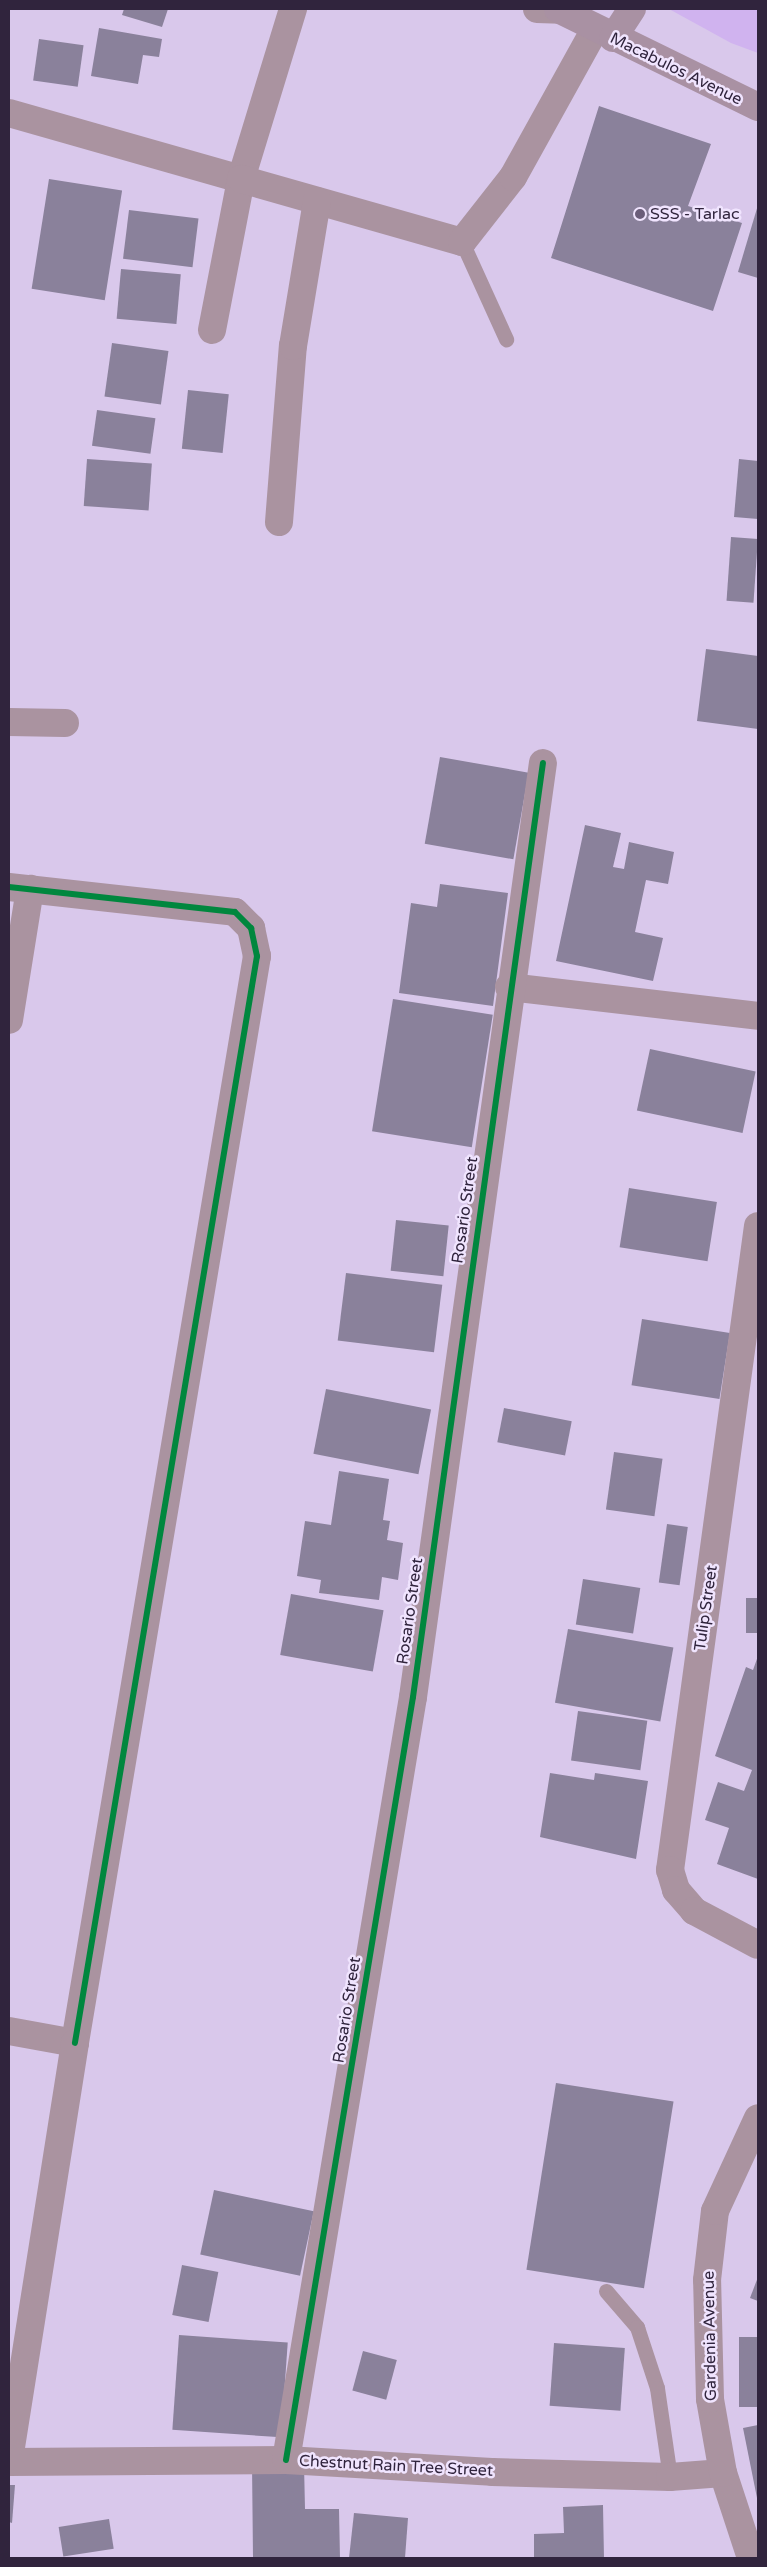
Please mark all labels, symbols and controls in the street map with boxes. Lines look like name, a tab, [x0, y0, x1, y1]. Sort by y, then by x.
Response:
street label: Macabulos Avenue	[607, 29, 745, 109]
place label: SSS - Tarlac	[650, 204, 740, 224]
marker: SSS - Tarlac	[634, 208, 646, 220]
street label: Rosario Street	[448, 1155, 482, 1265]
street label: Rosario Street	[393, 1556, 427, 1666]
street label: Tulip Street	[690, 1564, 722, 1652]
street label: Rosario Street	[329, 1955, 365, 2065]
street label: Gardenia Avenue	[699, 2271, 721, 2401]
street label: Chestnut Rain Tree Street	[298, 2451, 494, 2481]

